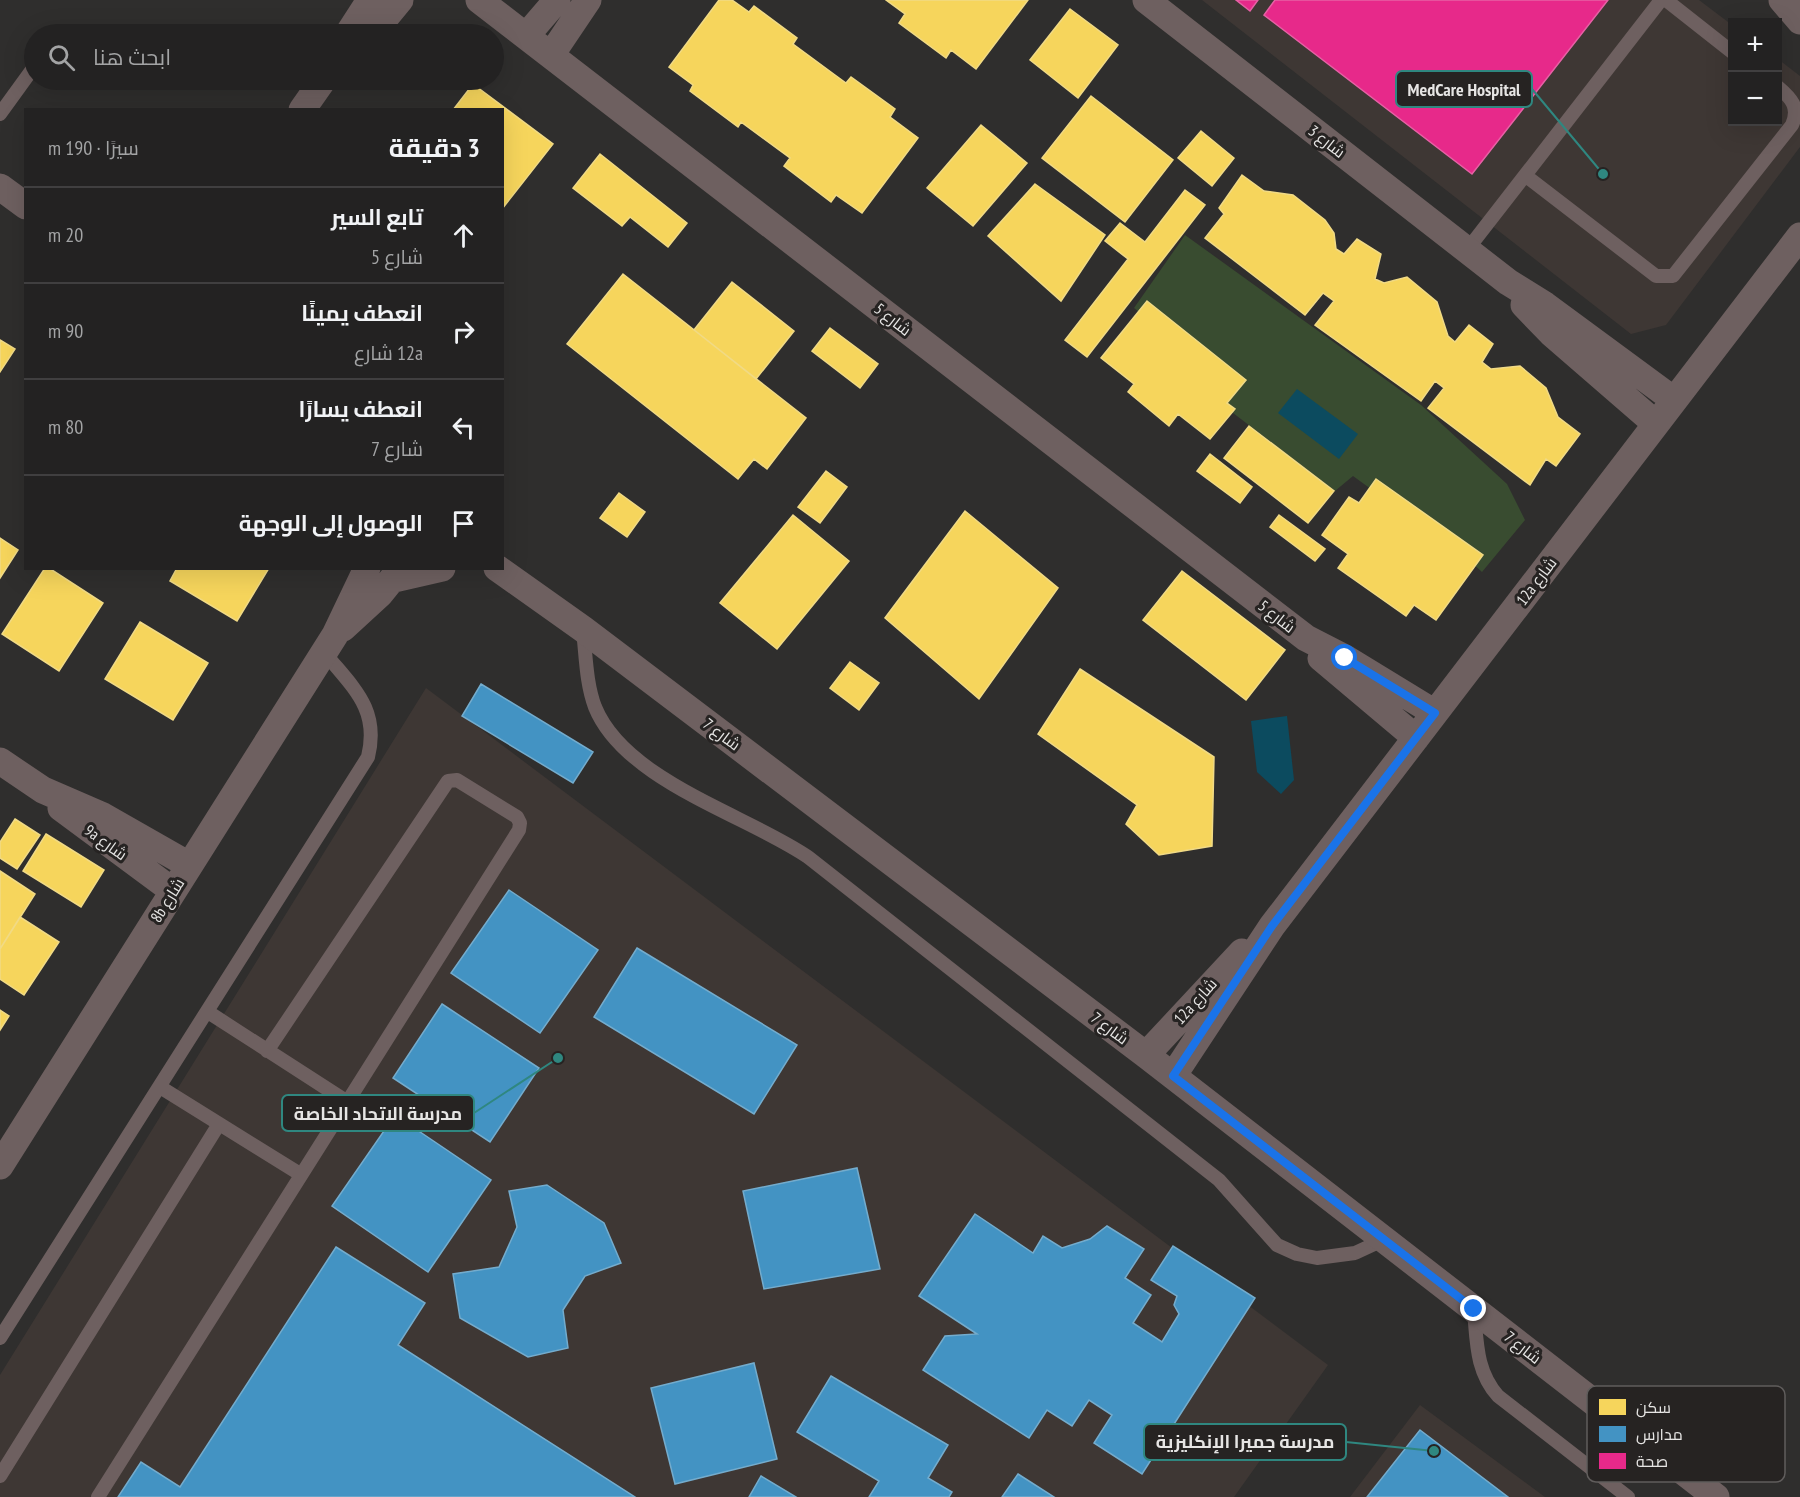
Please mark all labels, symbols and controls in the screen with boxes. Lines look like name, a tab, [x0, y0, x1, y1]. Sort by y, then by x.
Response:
map controls	[1728, 18, 1782, 126]
button: +	[1728, 18, 1782, 72]
search box	[24, 24, 504, 90]
icon: search	[45, 41, 78, 74]
text: ابحث هنا	[93, 43, 171, 71]
callout: MedCare Hospital	[1396, 71, 1532, 107]
button: −	[1728, 72, 1782, 126]
text: MedCare Hospital	[1408, 78, 1521, 101]
street label: شارع 3	[1303, 120, 1350, 163]
text: 3 دقيقة	[389, 131, 480, 164]
text: سيرًا · 190 m	[48, 135, 139, 161]
text: تابع السير	[331, 203, 423, 231]
icon: ahead	[447, 219, 480, 252]
text: 20 m	[48, 222, 83, 248]
text: شارع 5	[371, 244, 423, 270]
street label: شارع 5	[869, 298, 916, 341]
text: انعطف يمينًا	[301, 299, 423, 327]
icon: right	[447, 315, 480, 348]
text: 90 m	[48, 318, 83, 344]
text: 12a شارع	[354, 340, 423, 366]
text: انعطف يسارًا	[299, 395, 423, 423]
icon: left	[447, 411, 480, 444]
text: 80 m	[48, 414, 83, 440]
text: شارع 7	[371, 436, 423, 462]
icon: arrive	[447, 507, 480, 540]
text: الوصول إلى الوجهة	[239, 509, 423, 537]
street label: 12a شارع	[1511, 553, 1562, 610]
street label: شارع 5	[1253, 595, 1300, 638]
route start	[1331, 644, 1357, 670]
street label: شارع 7	[698, 713, 745, 756]
street label: 9a شارع	[80, 820, 131, 866]
street label: 8b شارع	[146, 874, 190, 927]
street label: 12a شارع	[1169, 974, 1222, 1030]
street label: شارع 7	[1086, 1007, 1133, 1050]
callout: مدرسة الاتحاد الخاصة	[282, 1095, 474, 1131]
text: مدرسة الاتحاد الخاصة	[294, 1102, 462, 1125]
route end	[1460, 1295, 1486, 1321]
street label: شارع 7	[1499, 1326, 1546, 1369]
legend	[1587, 1386, 1785, 1482]
text: سكن	[1636, 1397, 1671, 1418]
callout: مدرسة جميرا الإنكليزية	[1144, 1424, 1346, 1460]
text: مدارس	[1636, 1424, 1683, 1445]
text: مدرسة جميرا الإنكليزية	[1156, 1430, 1334, 1454]
text: صحة	[1636, 1451, 1668, 1471]

